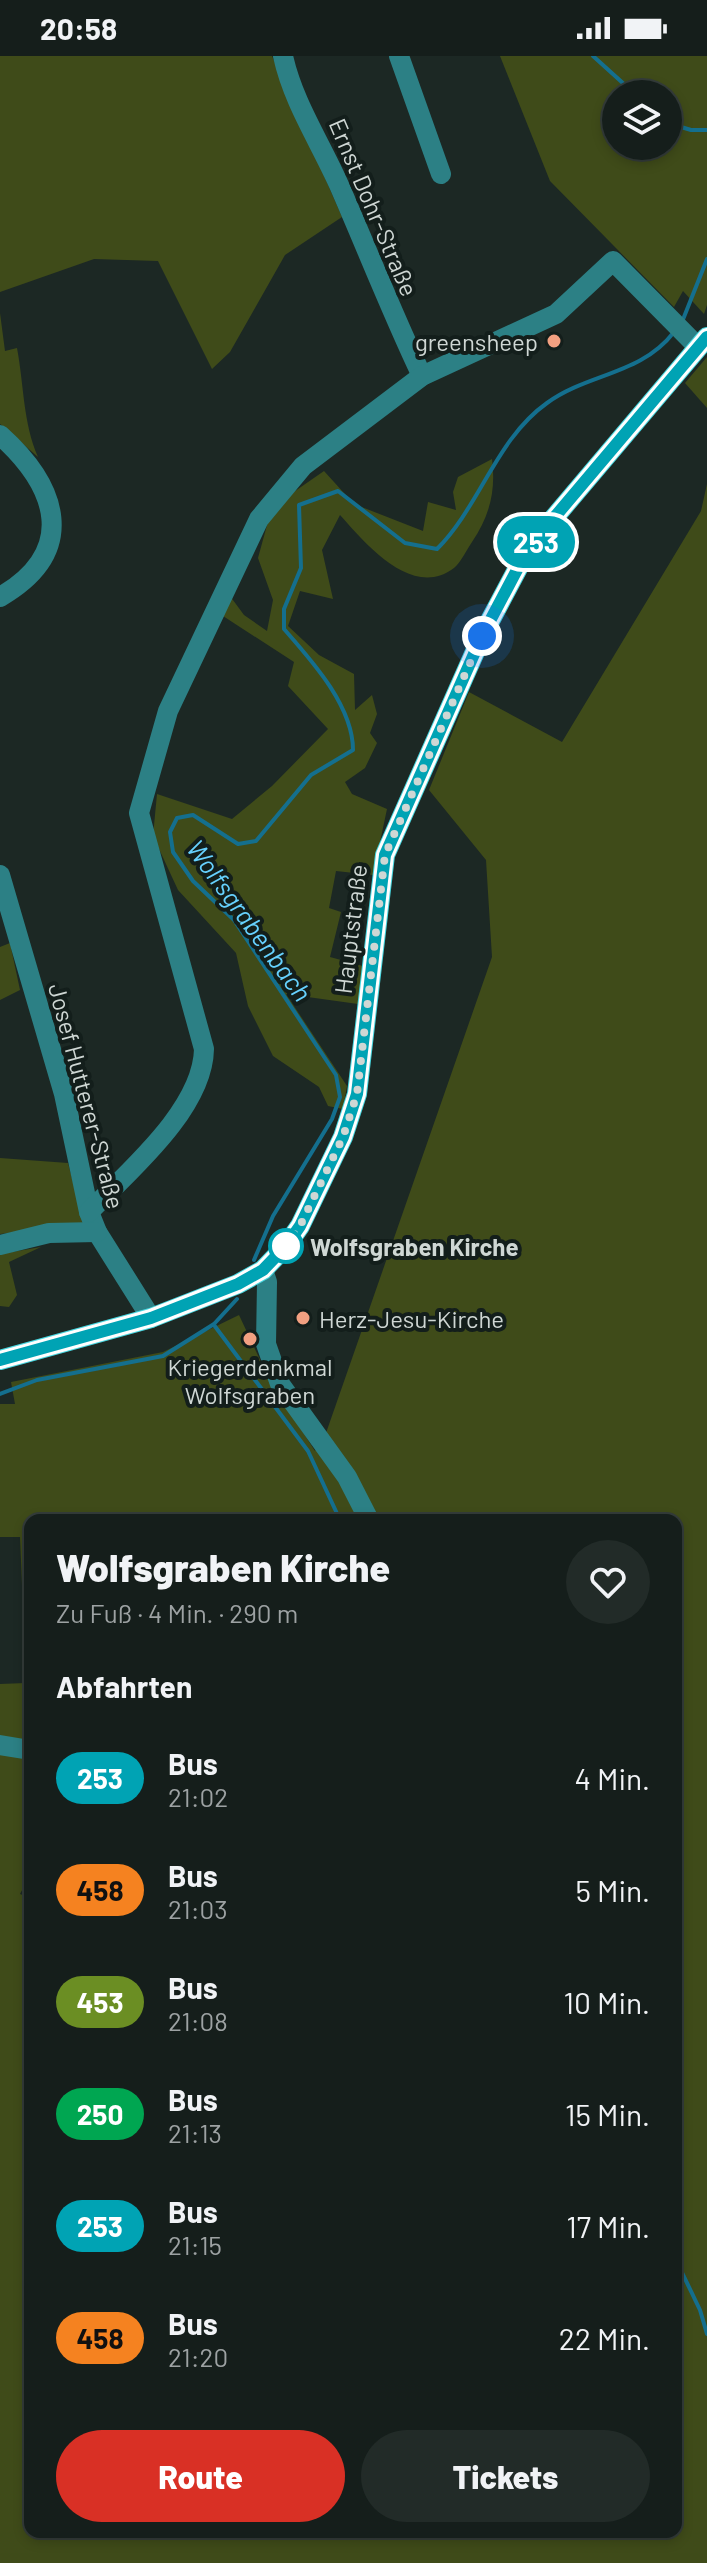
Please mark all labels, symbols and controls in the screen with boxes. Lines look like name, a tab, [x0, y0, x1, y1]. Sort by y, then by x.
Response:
text: 20:58	[40, 10, 117, 46]
map controls	[602, 80, 682, 160]
button: layers	[602, 80, 682, 160]
street label: Ernst Dohr-Straße	[324, 114, 424, 300]
place label: greensheep	[415, 327, 538, 356]
marker: greensheep	[545, 332, 563, 350]
line badge: 253	[490, 516, 582, 568]
text: 253	[513, 525, 559, 559]
your location	[462, 616, 502, 656]
water label: Wolfsgrabenbach	[181, 833, 319, 1007]
street label: Hauptstraße	[328, 863, 372, 995]
street label: Josef Hutterer-Straße	[43, 980, 131, 1212]
marker: Wolfsgraben Kirche	[269, 1229, 303, 1263]
place label: Wolfsgraben Kirche	[310, 1232, 519, 1261]
place label: Herz-Jesu-Kirche	[319, 1304, 504, 1333]
marker: Herz-Jesu-Kirche	[294, 1309, 312, 1327]
marker: Kriegerdenkmal Wolfsgraben	[241, 1330, 259, 1348]
place label: Kriegerdenkmal Wolfsgraben	[167, 1352, 333, 1409]
button: heart	[566, 1540, 650, 1624]
text: Wolfsgraben Kirche	[56, 1544, 390, 1590]
text: Zu Fuß · 4 Min. · 290 m	[56, 1597, 298, 1628]
text: Abfahrten	[56, 1668, 192, 1704]
text: Bus	[168, 1745, 218, 1781]
text: 4 Min.	[574, 1760, 650, 1796]
text: 253	[77, 1761, 123, 1795]
text: 21:02	[168, 1781, 228, 1812]
text: Bus	[168, 1857, 218, 1893]
text: 5 Min.	[576, 1872, 650, 1908]
text: 458	[76, 1873, 124, 1907]
text: 21:03	[168, 1893, 228, 1924]
text: Bus	[168, 1969, 218, 2005]
text: 10 Min.	[564, 1984, 650, 2020]
text: 453	[76, 1985, 124, 2019]
text: 21:08	[168, 2005, 228, 2036]
text: Bus	[168, 2081, 218, 2117]
text: 15 Min.	[565, 2096, 650, 2132]
text: 250	[77, 2097, 123, 2131]
text: 21:13	[168, 2117, 222, 2148]
text: Bus	[168, 2193, 218, 2229]
text: 17 Min.	[566, 2208, 650, 2244]
text: 253	[77, 2209, 123, 2243]
text: 21:15	[168, 2229, 222, 2260]
text: Bus	[168, 2305, 218, 2341]
text: 22 Min.	[559, 2320, 650, 2356]
text: 458	[76, 2321, 124, 2355]
text: 21:20	[168, 2341, 228, 2372]
button: Route	[56, 2430, 345, 2522]
button: Tickets	[361, 2430, 650, 2522]

